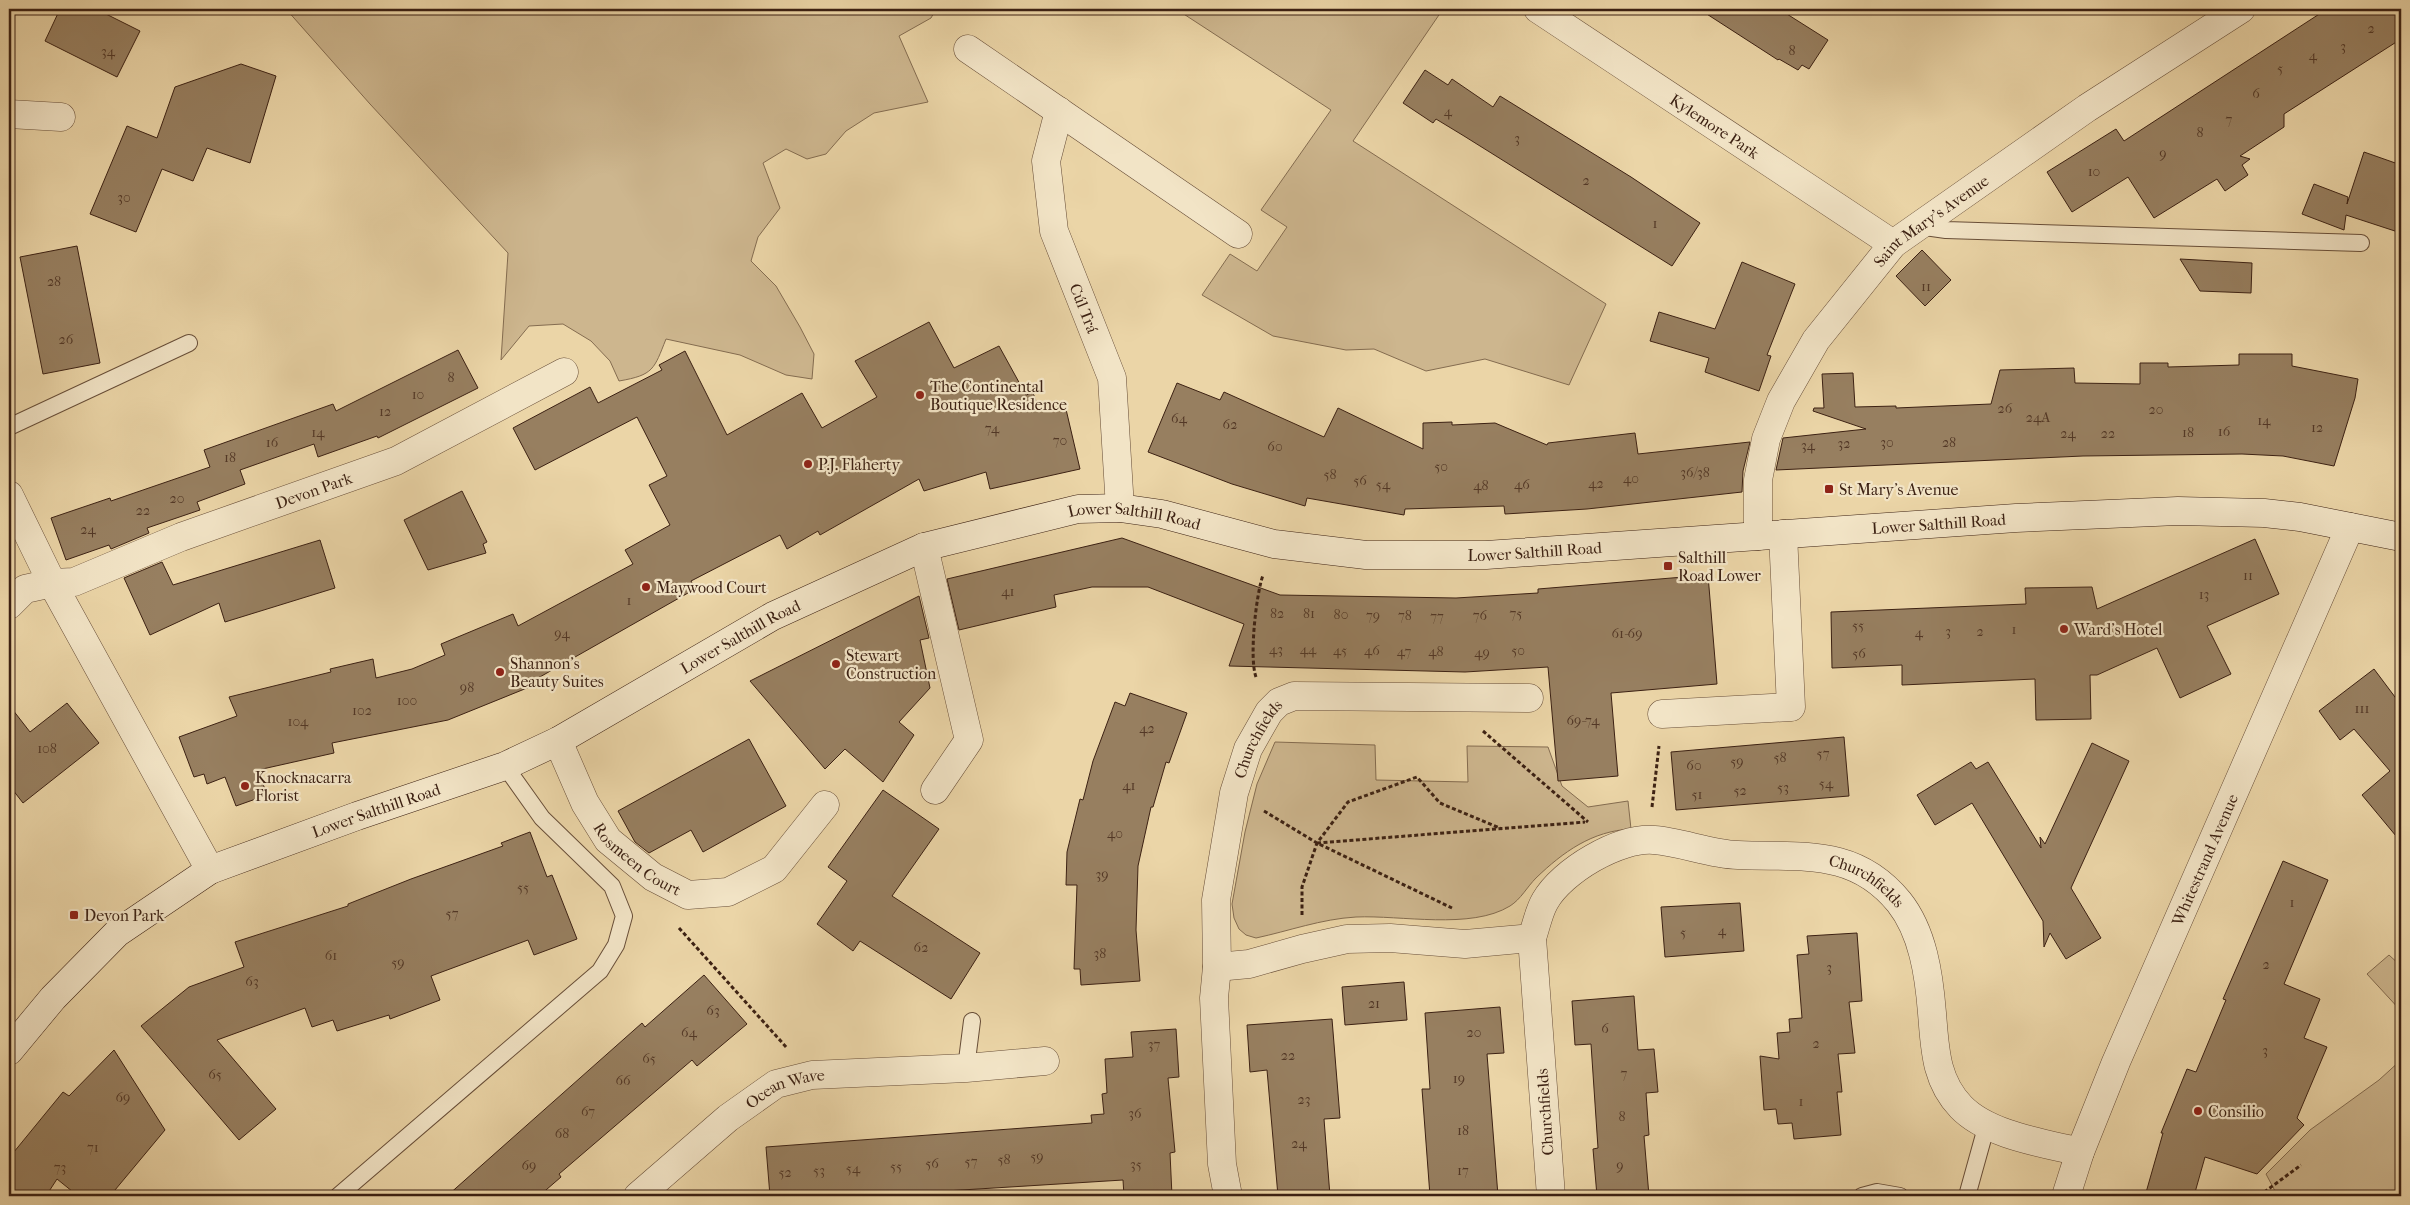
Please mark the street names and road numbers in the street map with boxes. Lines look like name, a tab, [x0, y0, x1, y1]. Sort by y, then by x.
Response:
street label: Kylemore Park	[1667, 90, 1764, 163]
street label: Saint Mary's Avenue	[1869, 171, 1992, 271]
street label: Cúl Trá	[1066, 281, 1103, 336]
street label: Devon Park	[273, 468, 355, 512]
street label: Lower Salthill Road	[1065, 498, 1203, 534]
street label: Lower Salthill Road	[1871, 509, 2007, 538]
street label: Lower Salthill Road	[1467, 537, 1603, 565]
street label: Lower Salthill Road	[677, 595, 803, 677]
street label: Churchfields	[1230, 695, 1286, 781]
street label: Lower Salthill Road	[309, 779, 443, 841]
street label: Whitestrand Avenue	[2167, 791, 2242, 929]
street label: Rosmeen Court	[590, 819, 685, 899]
street label: Churchfields	[1827, 850, 1909, 911]
street label: Ocean Wave	[742, 1065, 825, 1112]
street label: Churchfields	[1532, 1068, 1558, 1156]

